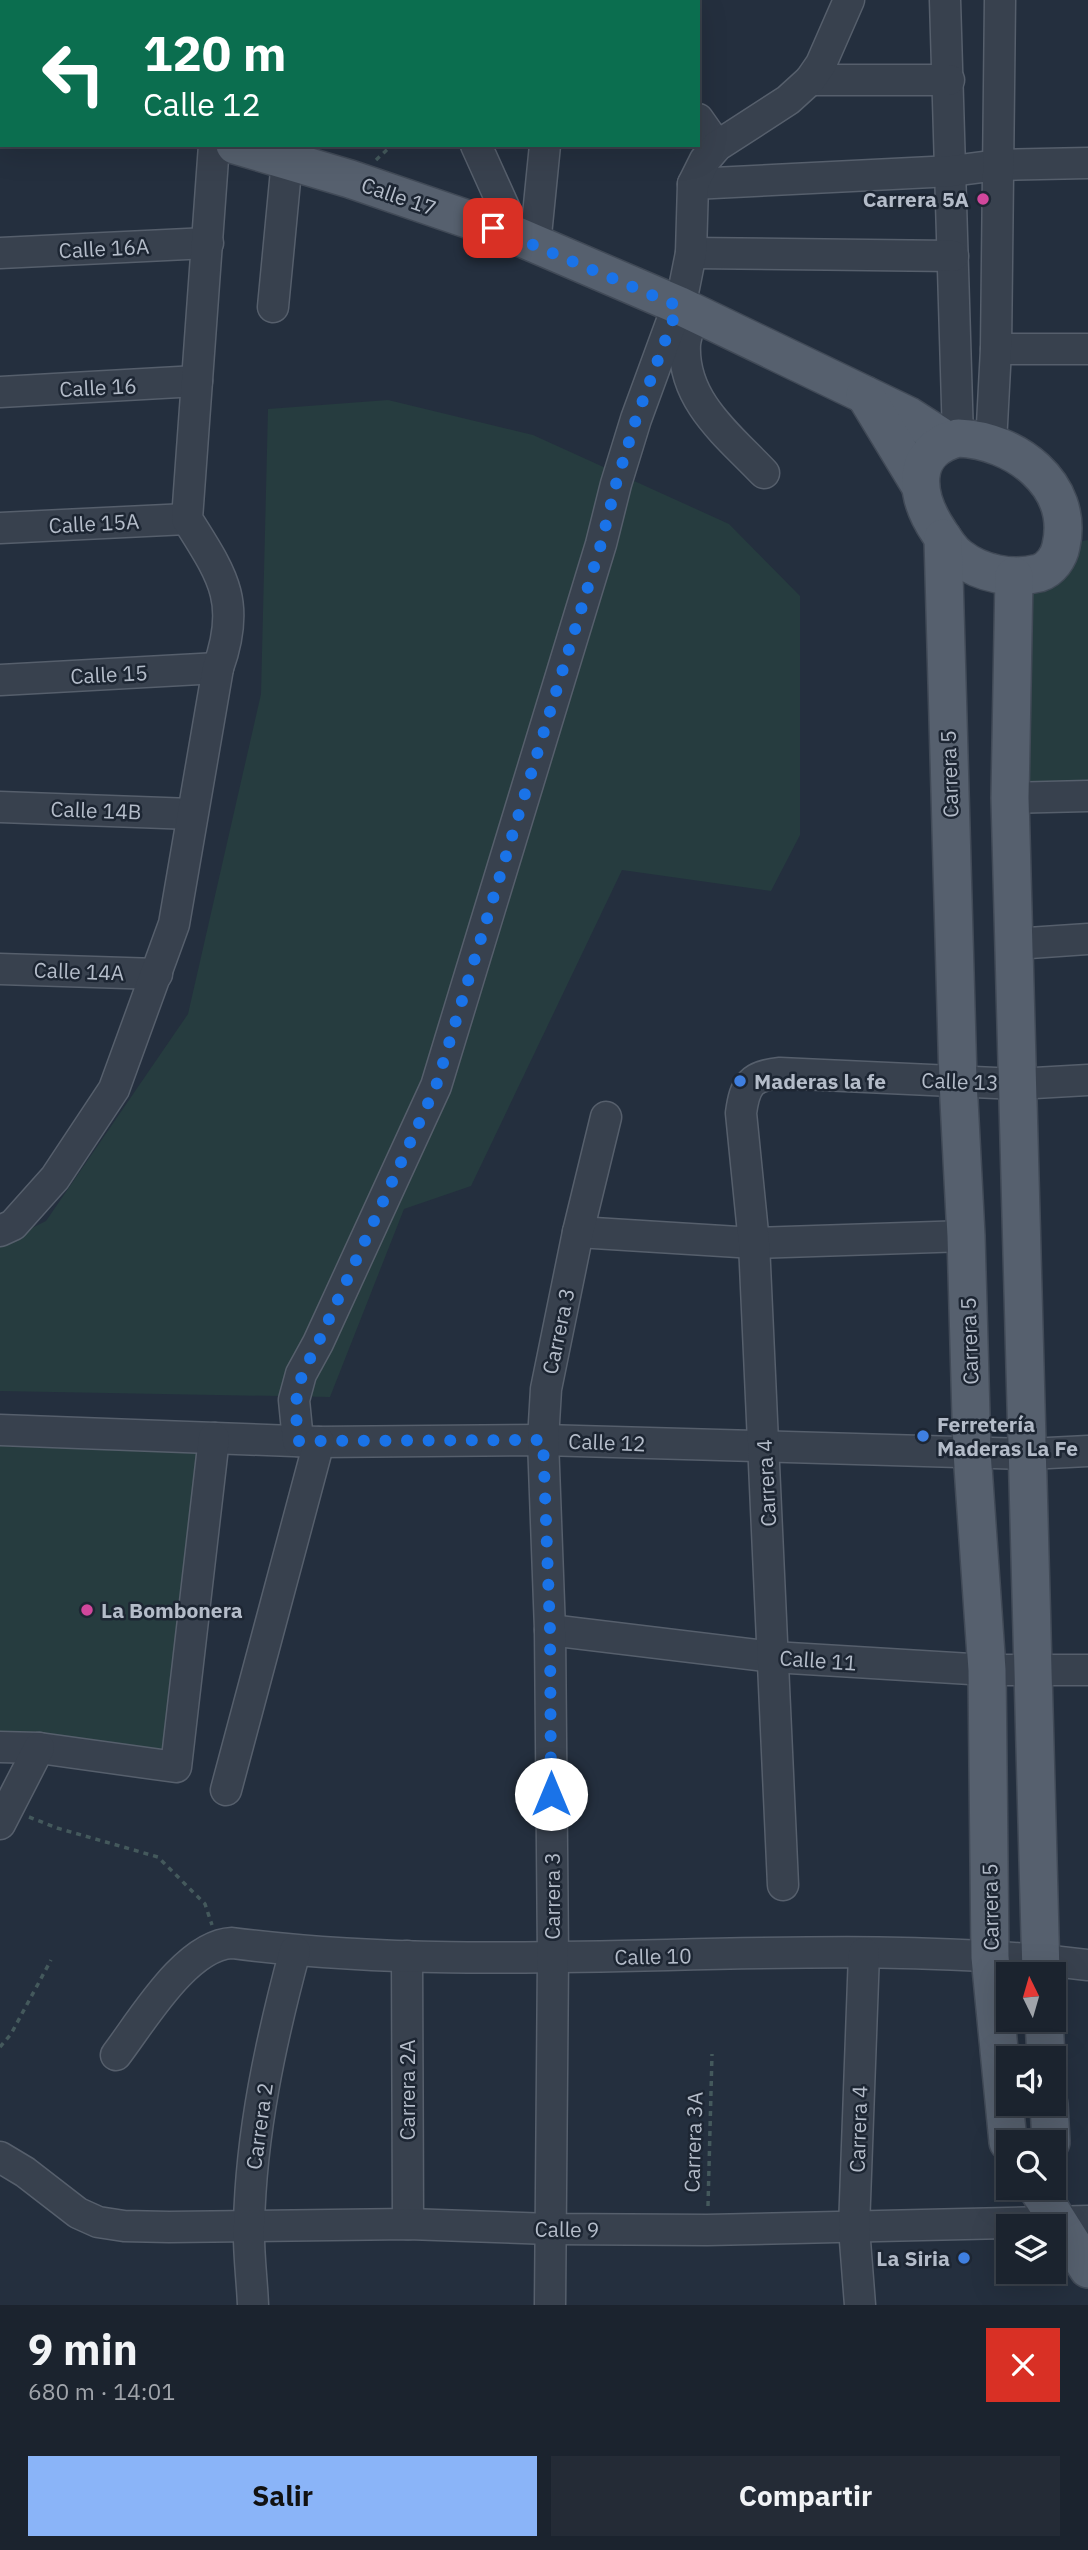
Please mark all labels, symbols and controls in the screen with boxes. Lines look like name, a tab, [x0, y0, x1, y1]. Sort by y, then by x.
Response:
text: 120 m	[143, 21, 287, 84]
icon: left	[28, 28, 119, 119]
text: Calle 12	[143, 83, 261, 125]
street label: Calle 17	[358, 170, 440, 222]
place label: Carrera 5A	[863, 185, 969, 213]
marker: Carrera 5A	[975, 191, 991, 207]
pin	[463, 198, 523, 258]
icon: arrive	[474, 209, 512, 247]
street label: Calle 16A	[58, 232, 150, 264]
street label: Calle 16	[59, 371, 137, 403]
street label: Calle 15A	[48, 507, 140, 539]
street label: Calle 15	[70, 658, 148, 690]
street label: Carrera 5	[933, 730, 965, 818]
street label: Calle 14B	[50, 794, 142, 826]
street label: Calle 14A	[33, 955, 125, 987]
street label: Calle 13	[921, 1066, 999, 1096]
place label: Maderas la fe	[754, 1067, 886, 1095]
marker: Maderas la fe	[732, 1073, 748, 1089]
street label: Carrera 3	[535, 1285, 581, 1377]
street label: Carrera 5	[953, 1297, 985, 1385]
place label: Ferretería Maderas La Fe	[937, 1410, 1078, 1462]
street label: Calle 12	[568, 1427, 646, 1457]
marker: Ferretería Maderas La Fe	[915, 1428, 931, 1444]
street label: Carrera 4	[750, 1439, 782, 1527]
place label: La Bombonera	[101, 1596, 243, 1624]
marker: La Bombonera	[79, 1602, 95, 1618]
street label: Calle 11	[778, 1643, 858, 1677]
position arrow	[514, 1757, 588, 1831]
street label: Carrera 3	[538, 1852, 566, 1940]
street label: Carrera 5	[975, 1863, 1005, 1951]
street label: Calle 10	[614, 1941, 692, 1971]
north arrow	[996, 1962, 1066, 2032]
map controls	[996, 1962, 1066, 2284]
street label: Carrera 2A	[393, 2040, 421, 2140]
button: sound	[996, 2046, 1066, 2116]
street label: Carrera 2	[239, 2081, 279, 2171]
street label: Carrera 4	[842, 2085, 874, 2173]
street label: Carrera 3A	[677, 2091, 709, 2193]
button: search	[996, 2130, 1066, 2200]
street label: Calle 9	[534, 2214, 600, 2244]
button: layers	[996, 2214, 1066, 2284]
place label: La Siria	[876, 2244, 950, 2272]
marker: La Siria	[956, 2250, 972, 2266]
text: 9 min	[28, 2322, 138, 2377]
button: close	[986, 2328, 1060, 2402]
text: 680 m · 14:01	[28, 2376, 175, 2406]
button: Salir	[28, 2456, 537, 2536]
button: Compartir	[551, 2456, 1060, 2536]

